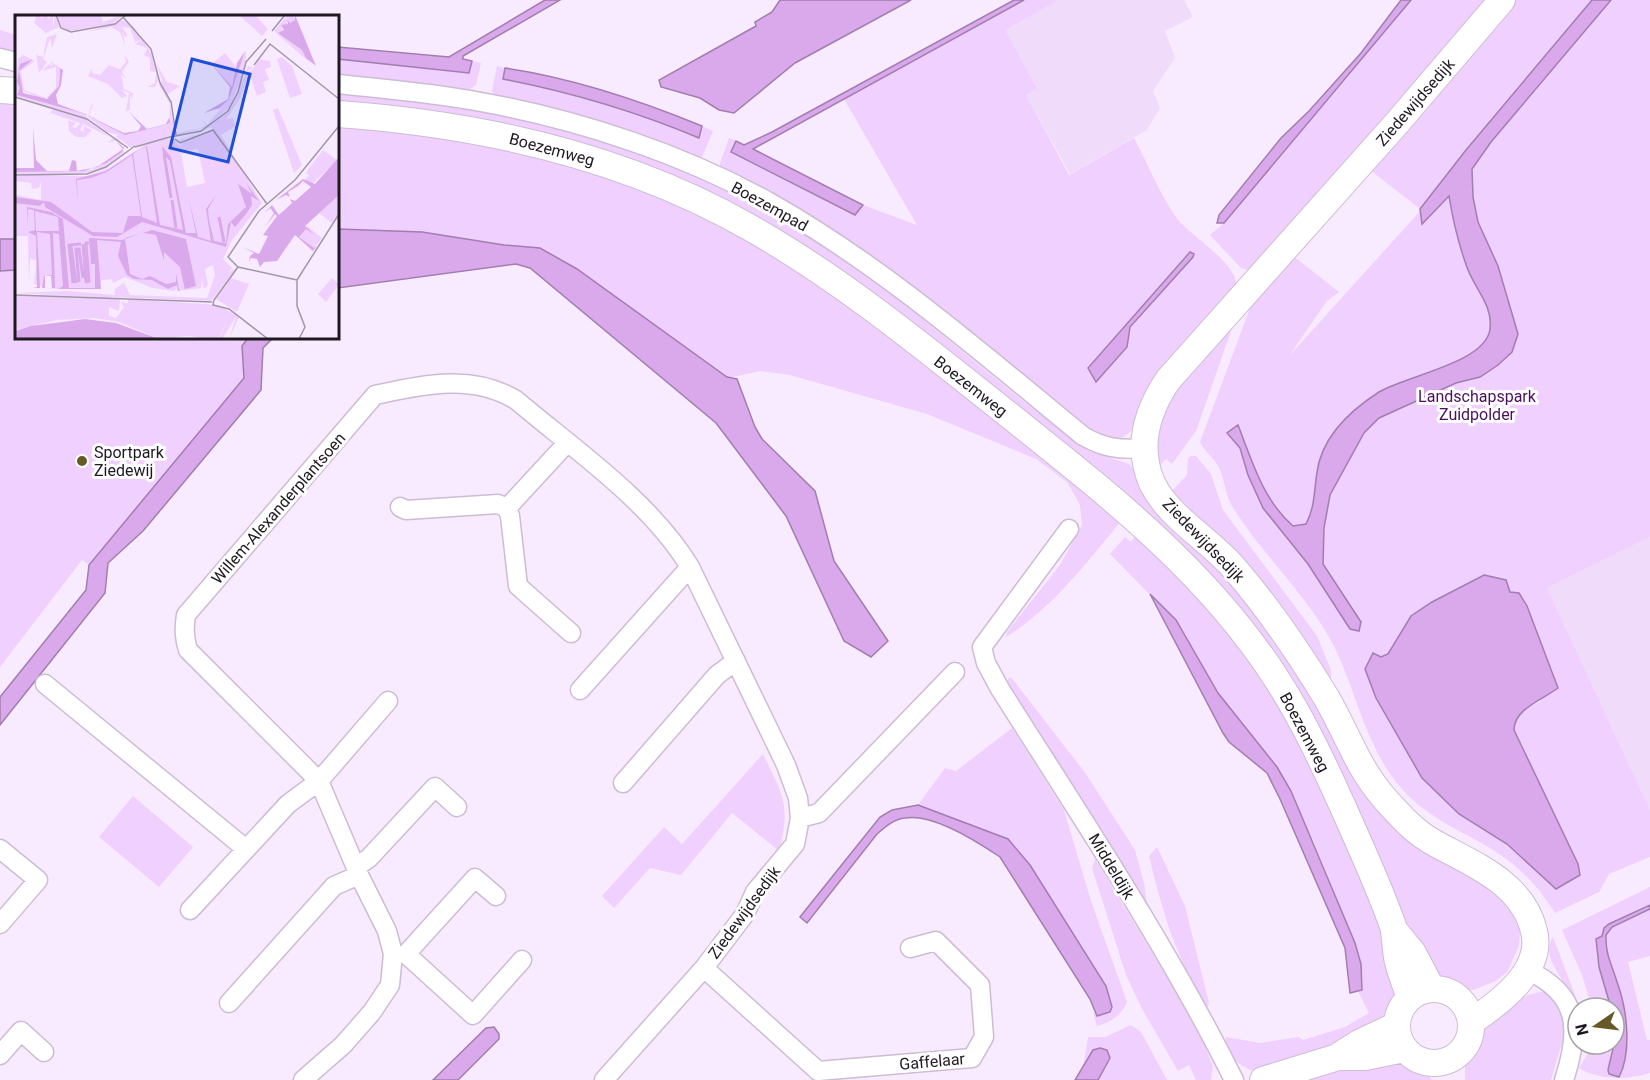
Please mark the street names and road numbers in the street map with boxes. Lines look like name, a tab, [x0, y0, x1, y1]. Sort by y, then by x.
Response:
street label: Ziedewijdsedijk	[1372, 54, 1459, 150]
street label: Boezemweg	[507, 129, 597, 170]
street label: Boezempad	[728, 178, 811, 235]
street label: Boezemweg	[930, 352, 1011, 421]
street label: Willem-Alexanderplantsoen	[207, 429, 349, 588]
street label: Ziedewijdsedijk	[1159, 494, 1249, 587]
street label: Boezemweg	[1276, 689, 1333, 775]
street label: Middeldijk	[1085, 830, 1139, 903]
street label: Ziedewijdsedijk	[704, 862, 785, 962]
street label: Gaffelaar	[898, 1049, 966, 1074]

